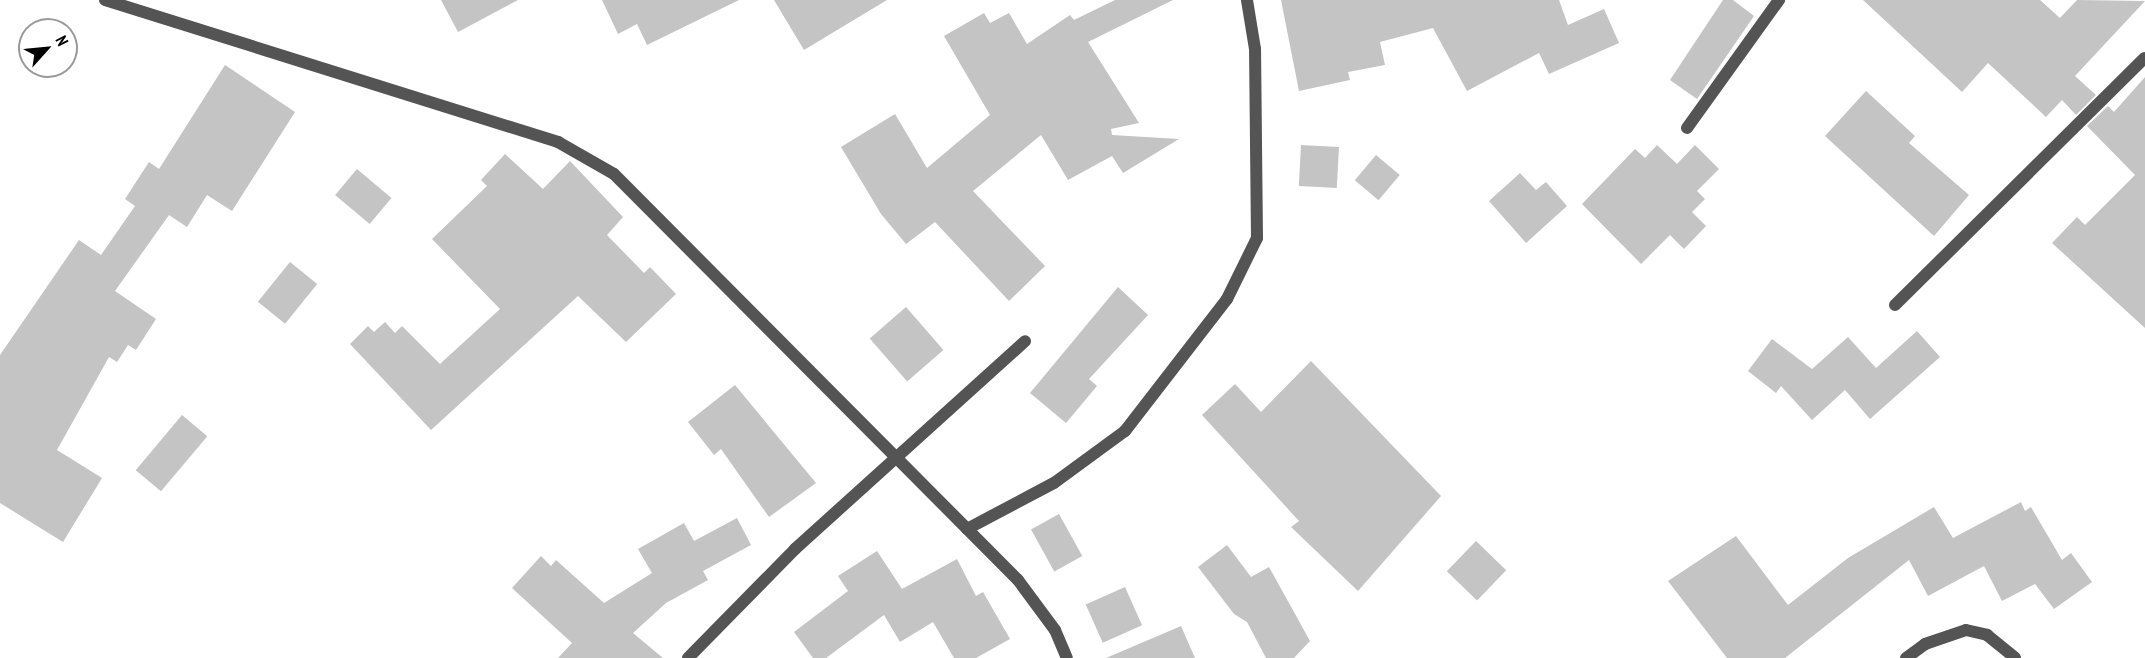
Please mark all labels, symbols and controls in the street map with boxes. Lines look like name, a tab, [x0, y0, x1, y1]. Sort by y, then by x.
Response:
north arrow	[18, 18, 78, 78]
text: N	[51, 32, 73, 49]

